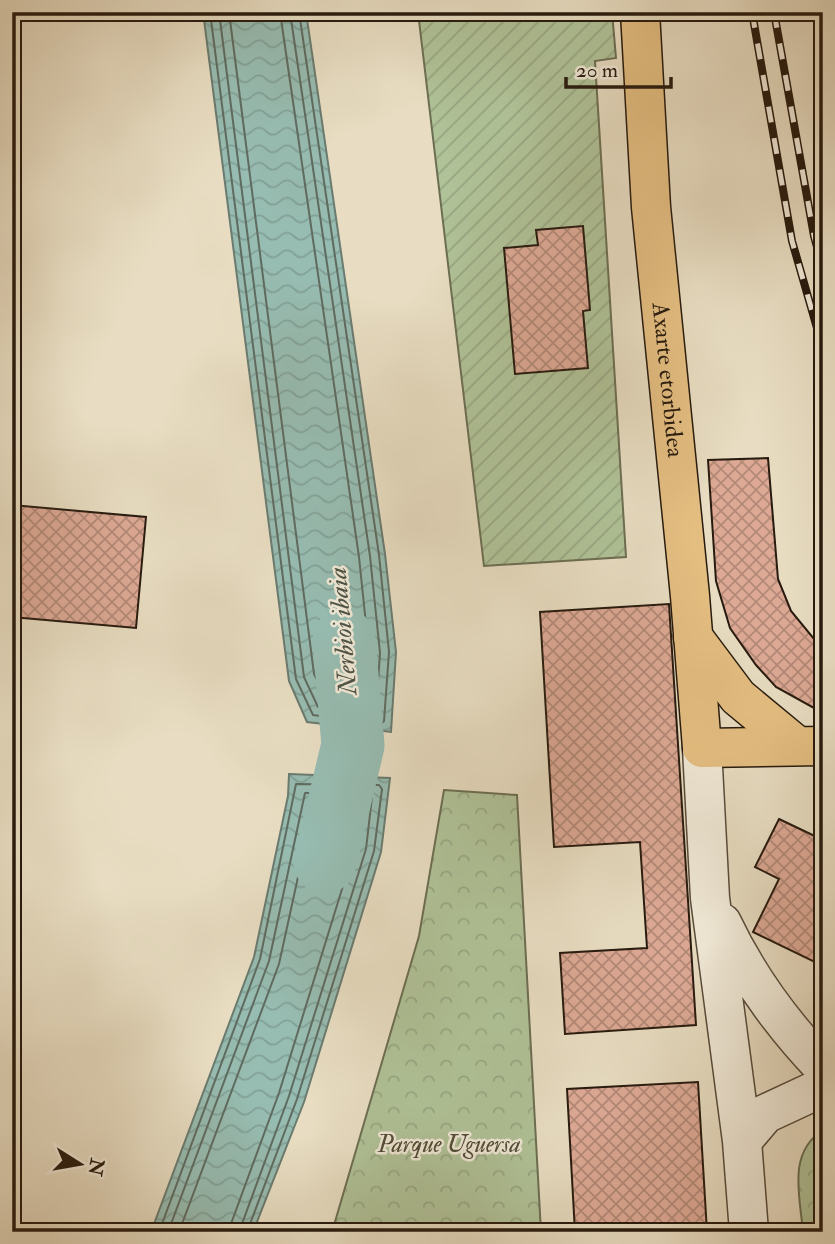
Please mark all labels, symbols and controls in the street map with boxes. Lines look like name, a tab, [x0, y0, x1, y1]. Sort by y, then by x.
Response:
scale bar	[566, 46, 670, 90]
text: 20 m	[576, 57, 618, 84]
street label: Axarte etorbidea	[645, 300, 692, 460]
water label: Nerbioi ibaia	[321, 566, 365, 698]
north arrow	[46, 1128, 116, 1198]
park label: Parque Uguersa	[377, 1129, 520, 1160]
text: N	[82, 1155, 109, 1179]

